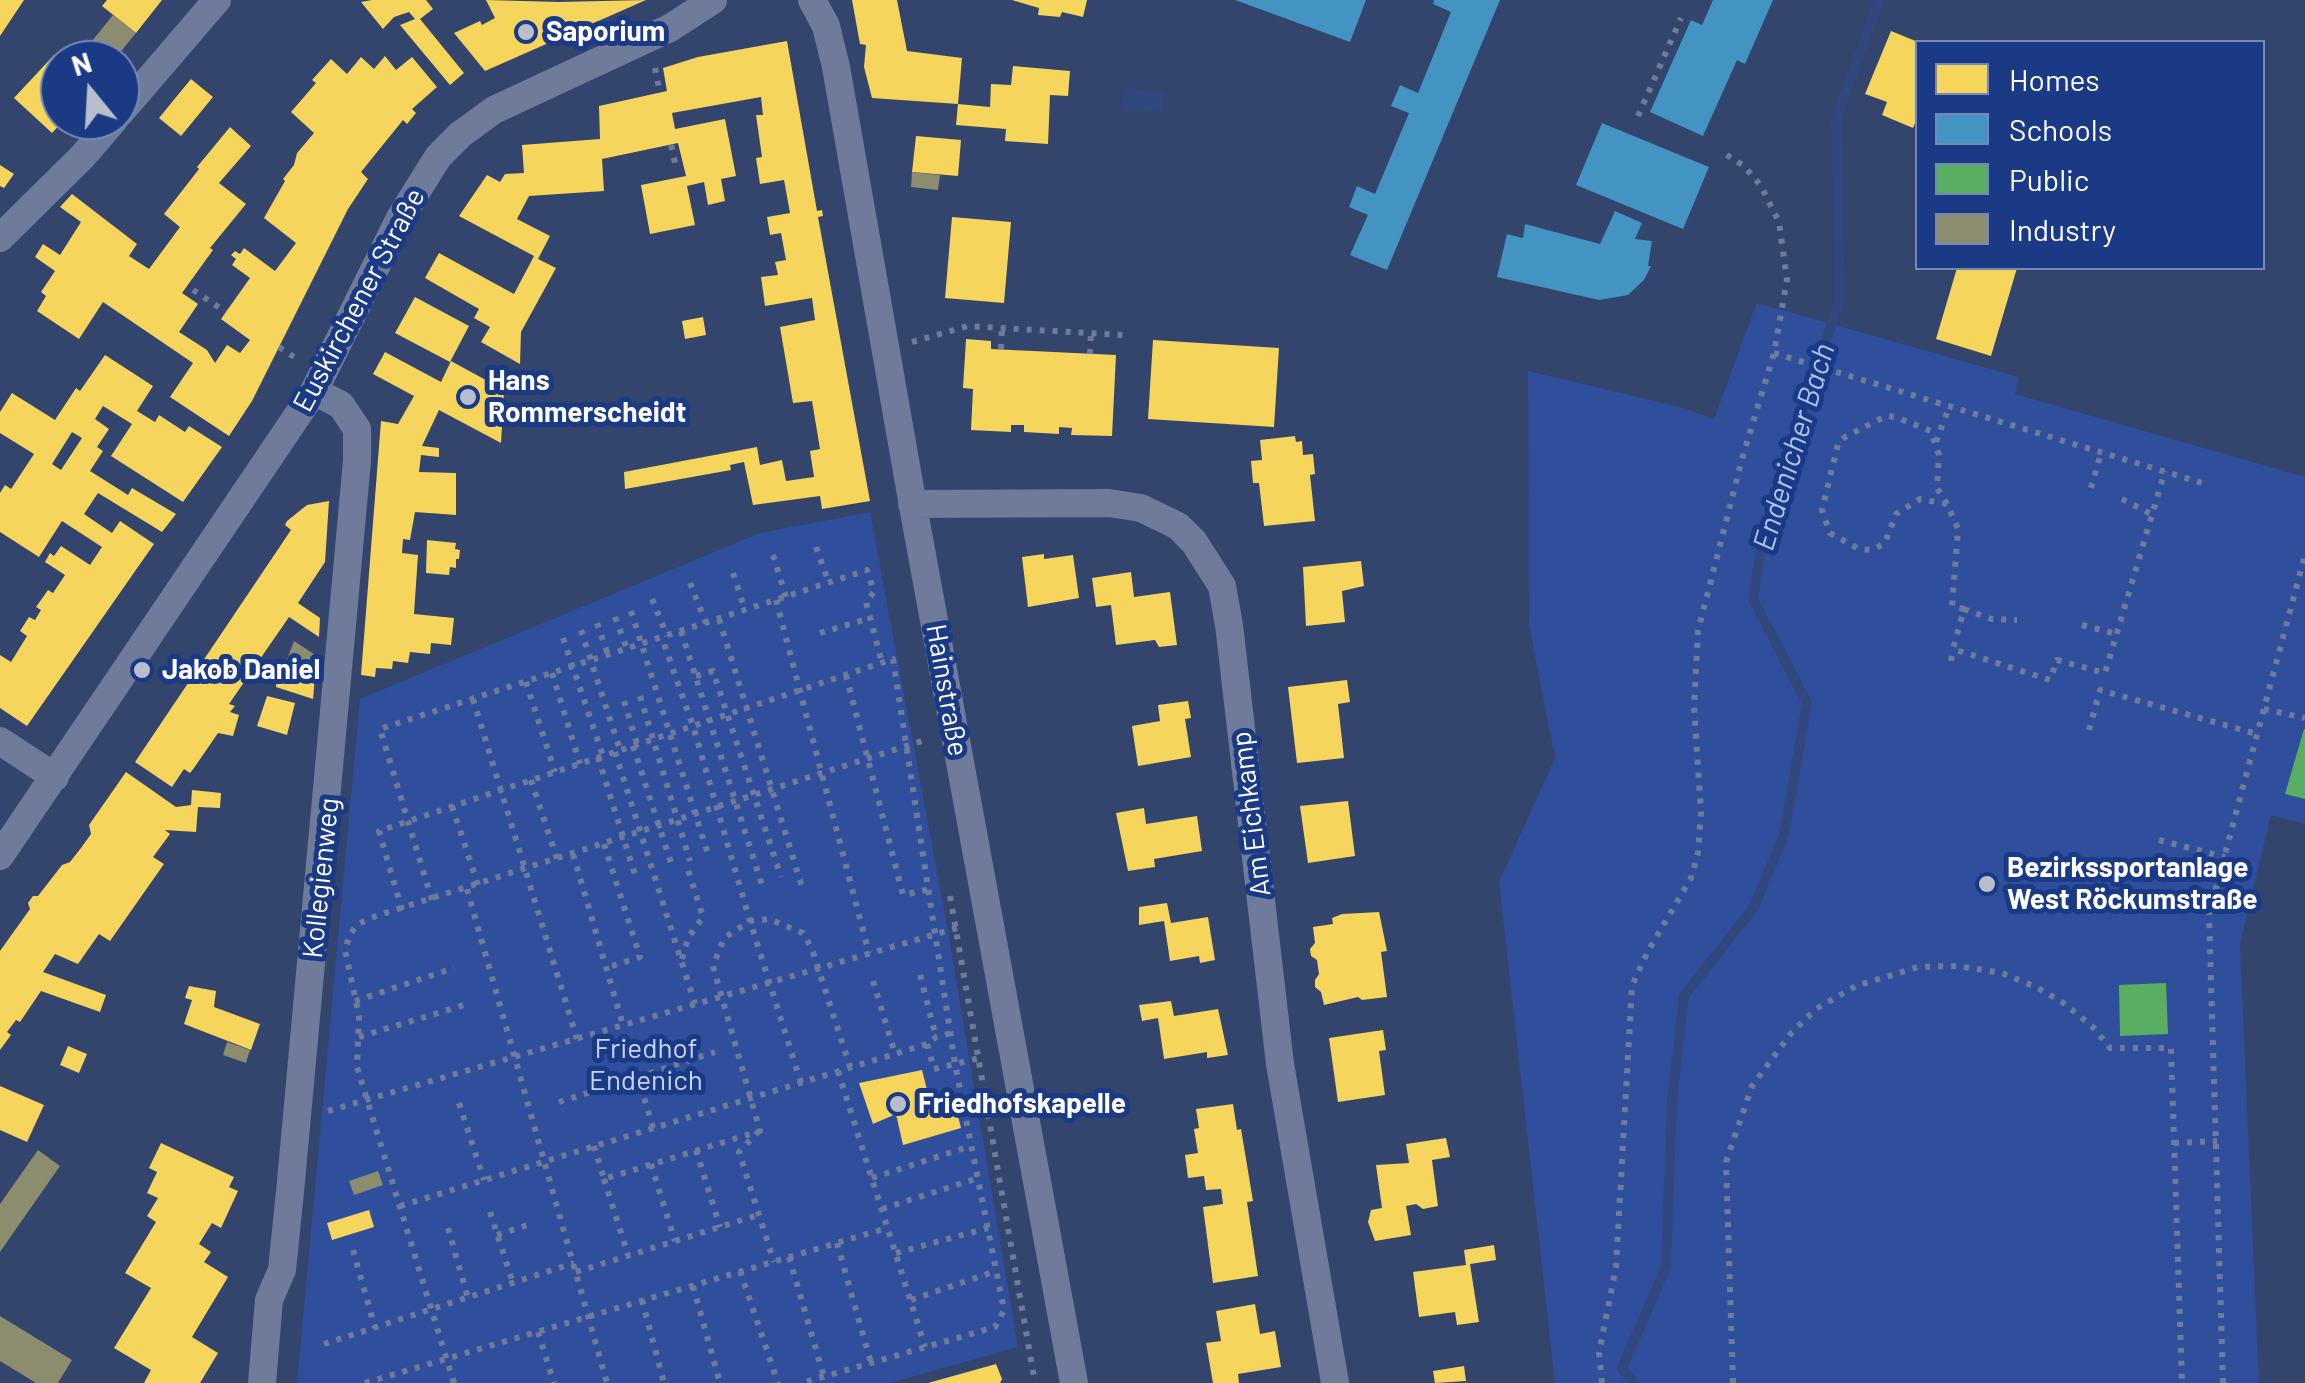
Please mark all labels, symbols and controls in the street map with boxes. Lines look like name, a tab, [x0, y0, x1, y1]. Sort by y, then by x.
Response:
place label: Saporium	[546, 15, 665, 49]
marker: Saporium	[515, 21, 537, 43]
north arrow	[40, 40, 140, 140]
legend	[1915, 40, 2265, 270]
text: N	[67, 44, 95, 82]
text: Homes	[2009, 61, 2100, 97]
text: Schools	[2009, 111, 2112, 147]
text: Public	[2009, 161, 2089, 197]
street label: Euskirchener Straße	[286, 183, 432, 417]
text: Industry	[2009, 211, 2116, 247]
water label: Endenicher Bach	[1745, 339, 1843, 555]
place label: Hans Rommerscheidt	[488, 364, 686, 430]
marker: Hans Rommerscheidt	[457, 386, 479, 408]
street label: Hainstraße	[919, 621, 975, 759]
place label: Jakob Daniel	[162, 653, 320, 687]
marker: Jakob Daniel	[131, 659, 153, 681]
street label: Am Eichkamp	[1224, 729, 1278, 899]
street label: Kollegienweg	[296, 796, 346, 960]
place label: Bezirkssportanlage West Röckumstraße	[2007, 851, 2258, 917]
marker: Bezirkssportanlage West Röckumstraße	[1976, 873, 1998, 895]
park label: Friedhof Endenich	[589, 1032, 703, 1098]
place label: Friedhofskapelle	[918, 1087, 1126, 1121]
marker: Friedhofskapelle	[887, 1093, 909, 1115]

